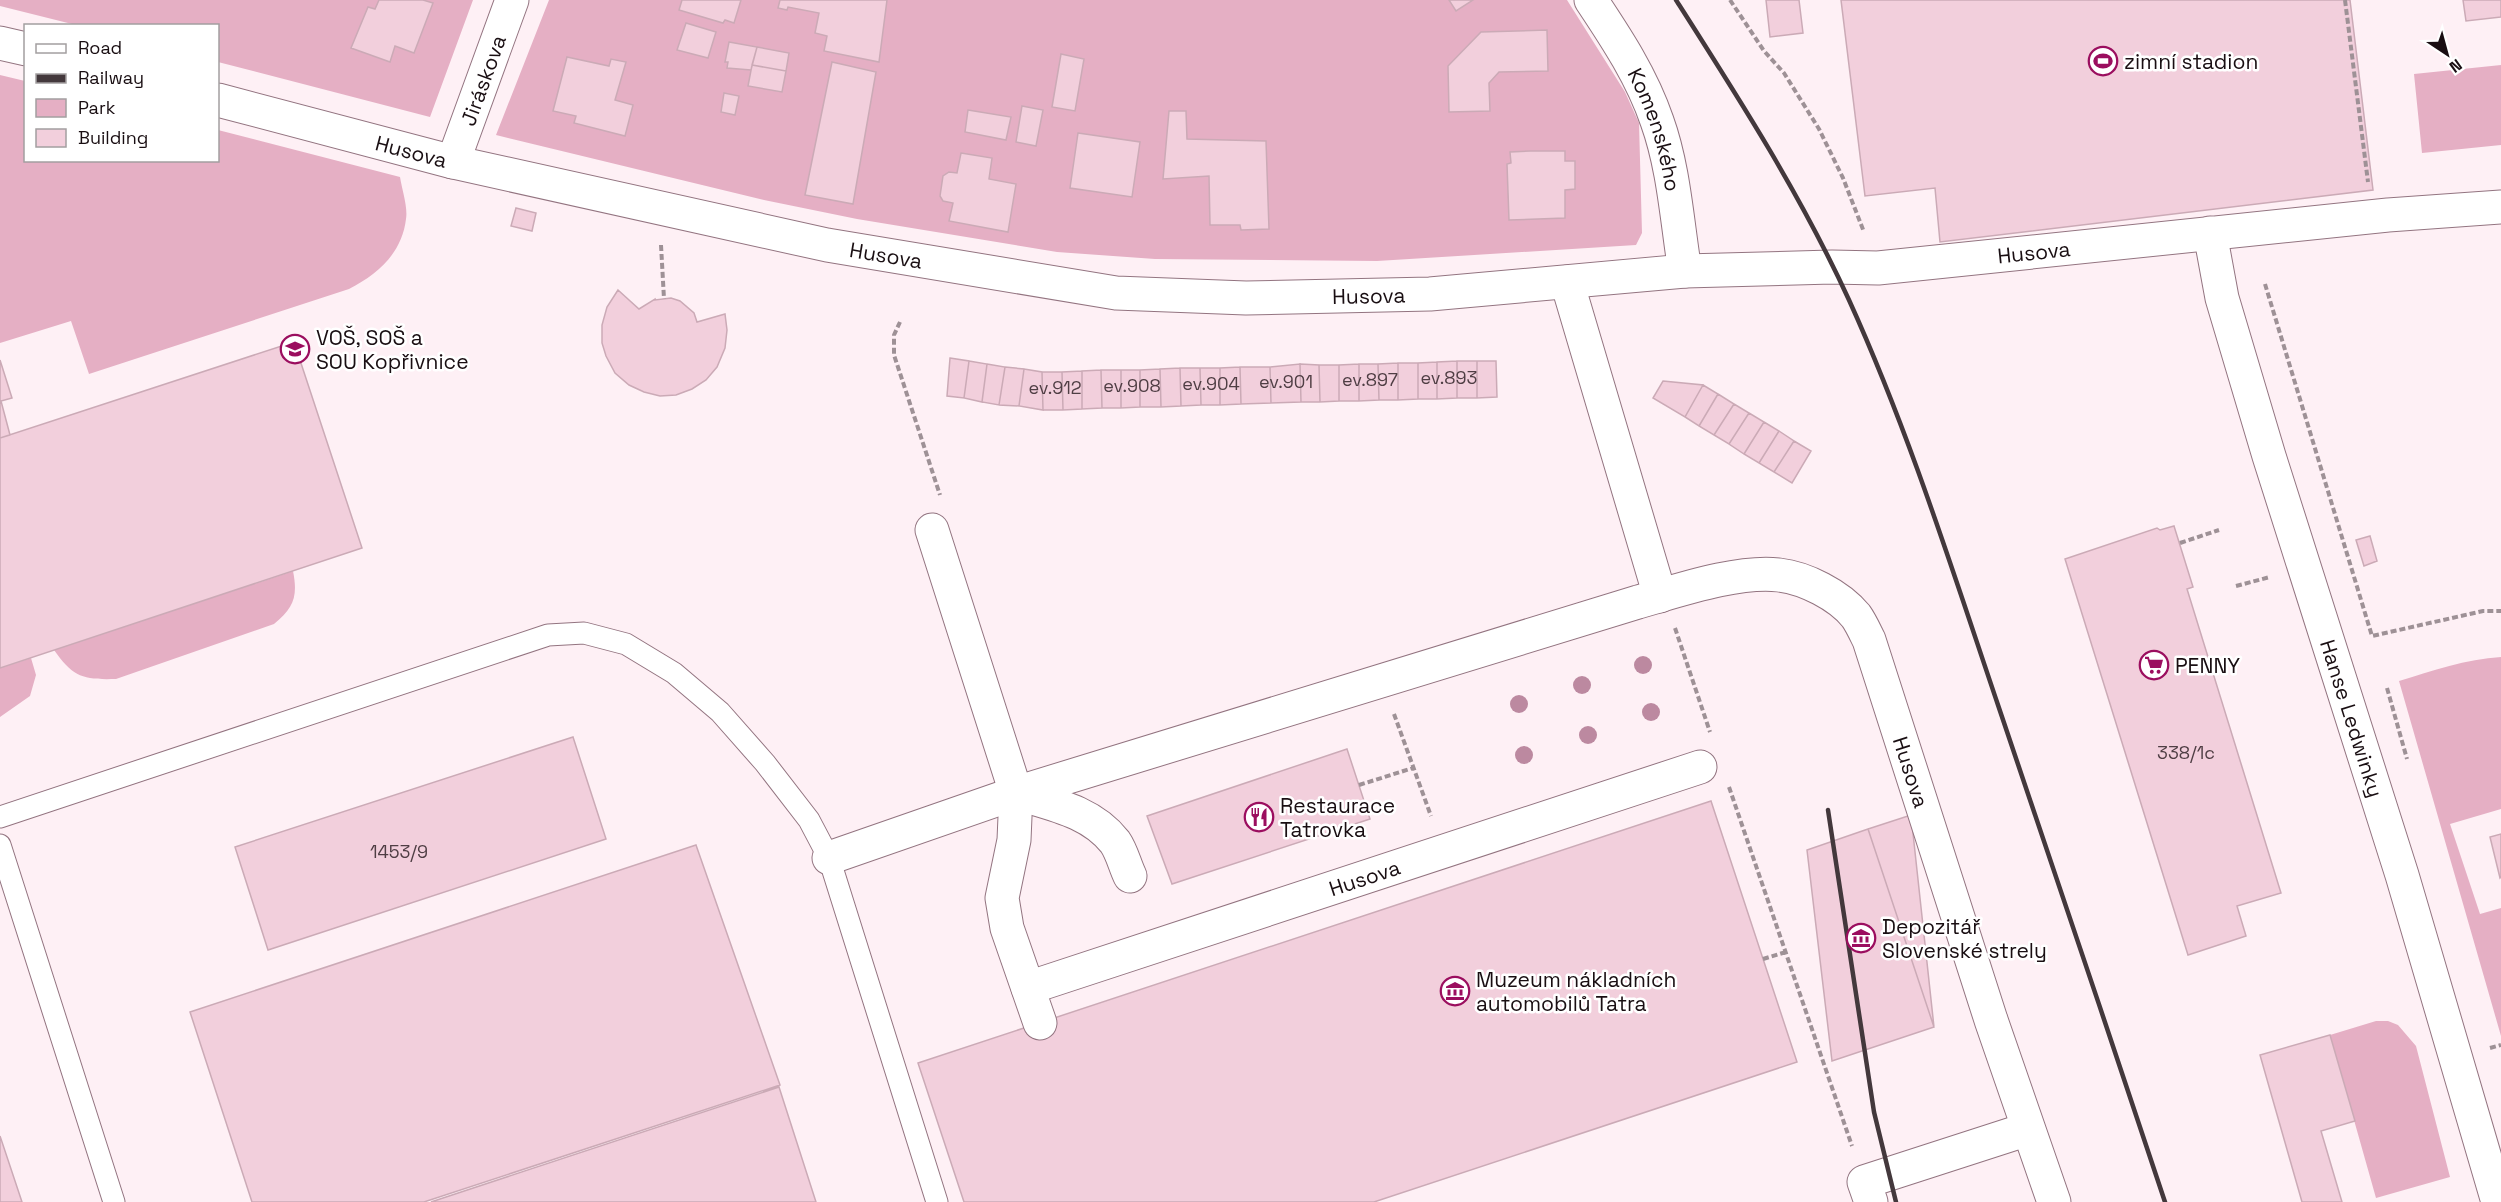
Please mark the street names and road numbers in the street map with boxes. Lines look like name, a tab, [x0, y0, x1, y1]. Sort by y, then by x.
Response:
street label: Jiráskova	[454, 31, 512, 129]
street label: Komenského	[1622, 63, 1687, 193]
street label: Husova	[372, 129, 450, 173]
street label: Husova	[848, 235, 924, 274]
street label: Husova	[1996, 235, 2072, 269]
street label: Husova	[1332, 281, 1406, 310]
street label: Hanse Ledwinky	[2315, 636, 2390, 800]
street label: Husova	[1887, 733, 1935, 811]
street label: Husova	[1325, 853, 1403, 902]

